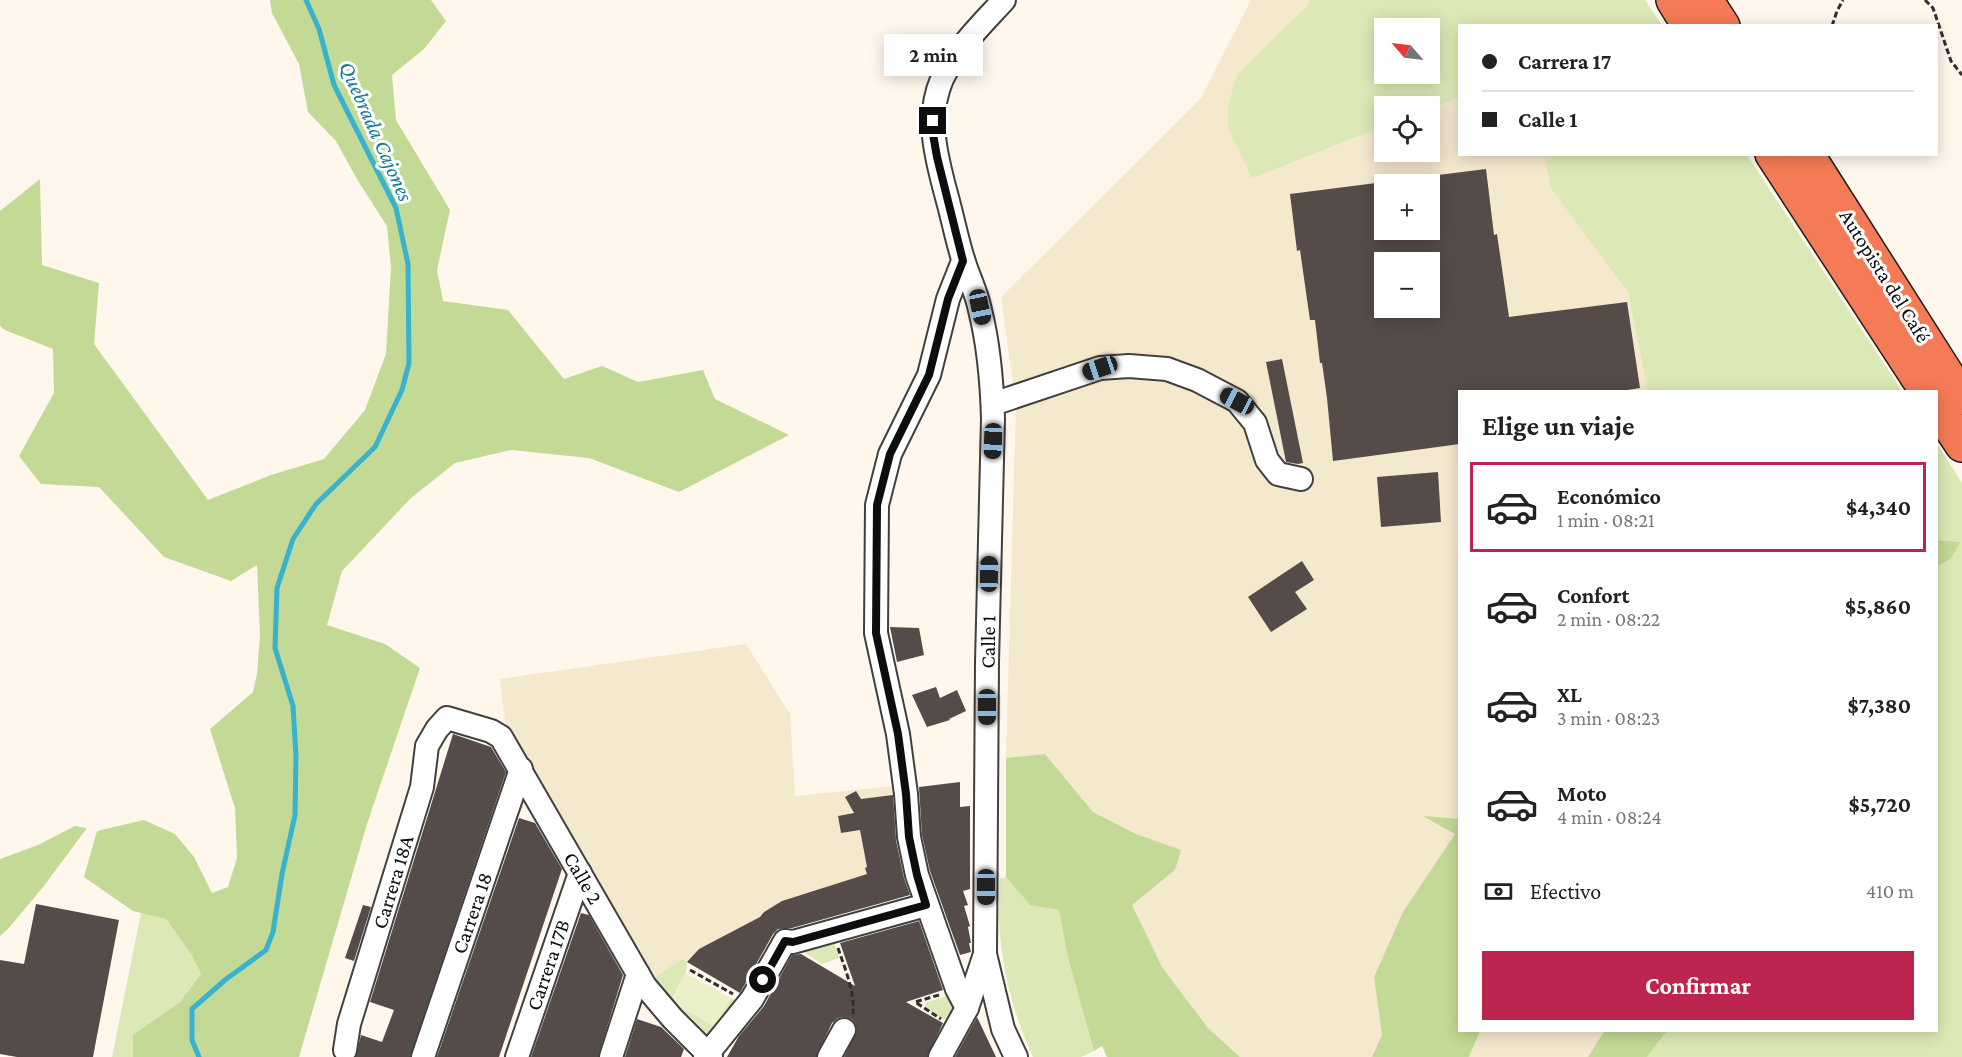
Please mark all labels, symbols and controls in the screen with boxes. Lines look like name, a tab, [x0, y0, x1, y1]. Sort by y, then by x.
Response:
north arrow	[1374, 18, 1440, 84]
map controls	[1374, 18, 1440, 318]
callout: 2 min	[884, 34, 982, 76]
text: 2 min	[909, 44, 958, 66]
text: Carrera 17	[1518, 49, 1611, 74]
water label: Quebrada Cajones	[334, 57, 419, 206]
button: locate	[1374, 96, 1440, 162]
route end	[919, 107, 946, 134]
text: Calle 1	[1518, 107, 1577, 132]
button: +	[1374, 174, 1440, 240]
street label: Autopista del Café	[1834, 205, 1936, 347]
button: −	[1374, 252, 1440, 318]
car	[967, 288, 993, 326]
car	[1080, 354, 1120, 382]
car	[1217, 385, 1257, 417]
text: Elige un viaje	[1482, 411, 1635, 441]
car	[983, 423, 1003, 459]
icon: car	[1485, 480, 1539, 534]
text: Económico	[1557, 484, 1661, 509]
text: $4,340	[1846, 495, 1911, 520]
text: 1 min · 08:21	[1557, 509, 1655, 531]
car	[980, 556, 998, 592]
icon: car	[1485, 579, 1539, 633]
text: Confort	[1557, 583, 1630, 608]
text: $5,860	[1845, 594, 1911, 619]
text: 2 min · 08:22	[1557, 608, 1660, 630]
street label: Calle 1	[976, 615, 1000, 669]
icon: car	[1485, 678, 1539, 732]
text: XL	[1557, 682, 1582, 707]
car	[978, 689, 996, 725]
text: $7,380	[1847, 693, 1911, 718]
text: 3 min · 08:23	[1557, 707, 1660, 729]
icon: car	[1485, 777, 1539, 831]
text: Moto	[1557, 781, 1607, 806]
text: $5,720	[1849, 792, 1911, 817]
text: 4 min · 08:24	[1557, 806, 1662, 828]
street label: Carrera 18A	[367, 832, 419, 932]
street label: Calle 2	[559, 848, 607, 908]
street label: Carrera 18	[447, 869, 497, 957]
car	[977, 869, 995, 905]
icon: cash	[1482, 875, 1515, 908]
text: Efectivo	[1530, 879, 1601, 904]
text: 410 m	[1866, 880, 1914, 902]
street label: Carrera 17B	[521, 916, 575, 1014]
button: Confirmar	[1482, 951, 1914, 1020]
route start	[749, 966, 776, 993]

